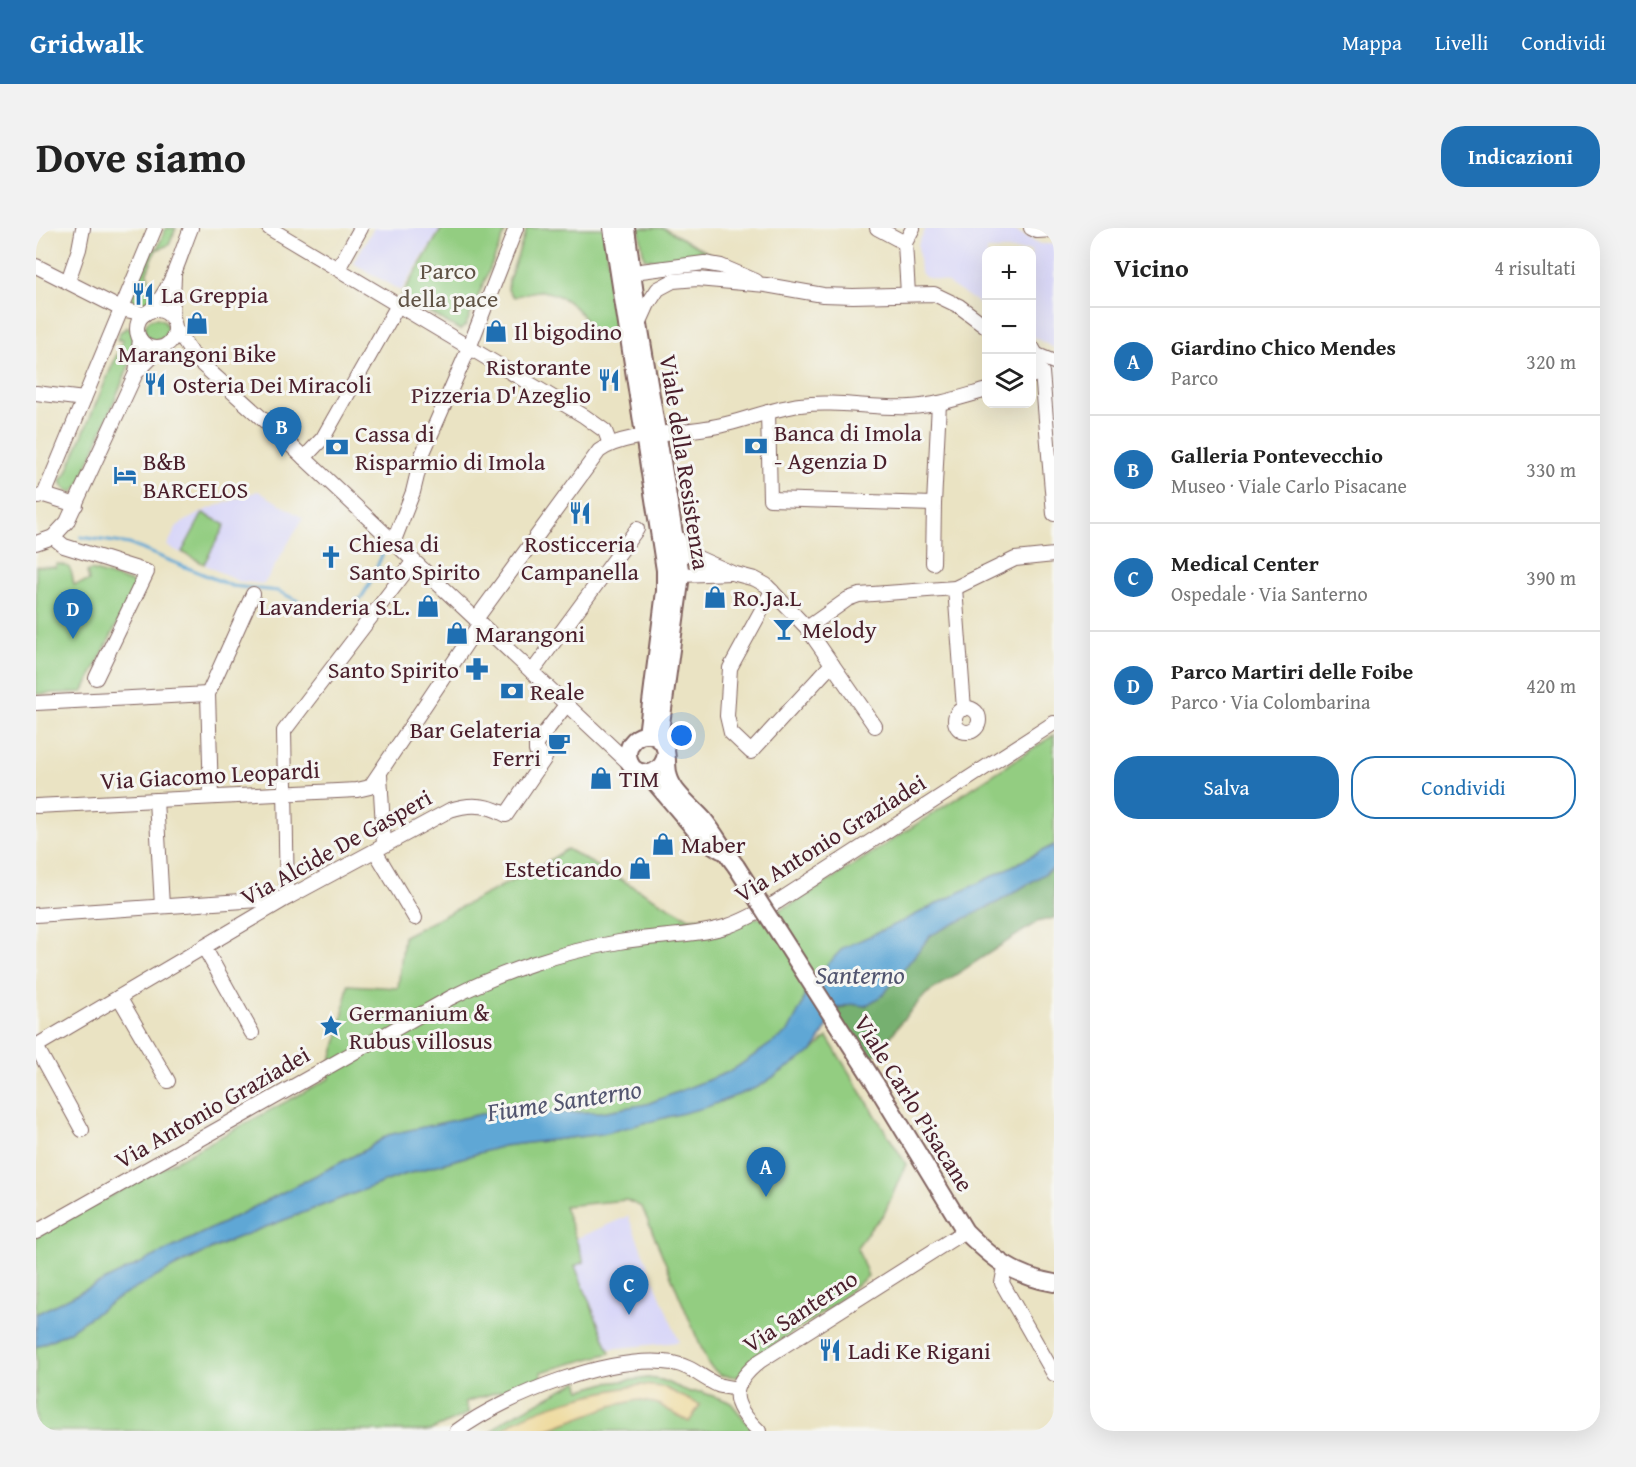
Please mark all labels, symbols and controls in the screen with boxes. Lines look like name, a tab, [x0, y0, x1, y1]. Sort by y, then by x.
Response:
text: Gridwalk	[30, 22, 143, 63]
text: Mappa	[1342, 27, 1402, 58]
text: Livelli	[1435, 27, 1489, 58]
text: Condividi	[1522, 27, 1606, 58]
text: Dove siamo	[36, 126, 246, 187]
button: Indicazioni	[1441, 126, 1600, 187]
map controls	[982, 246, 1036, 408]
button: +	[982, 246, 1036, 300]
text: Vicino	[1114, 248, 1189, 287]
park label: Parco della pace	[398, 253, 498, 316]
text: 4 risultati	[1495, 253, 1576, 282]
place label: La Greppia	[161, 277, 269, 312]
restaurant icon: La Greppia	[130, 281, 156, 307]
button: −	[982, 300, 1036, 354]
shop icon: Marangoni Bike	[184, 310, 210, 336]
place label: Il bigodino	[514, 314, 622, 349]
shop icon: Il bigodino	[483, 318, 509, 344]
text: Giardino Chico Mendes	[1171, 331, 1396, 363]
place label: Marangoni Bike	[118, 336, 276, 371]
text: A	[1127, 347, 1140, 376]
text: 320 m	[1526, 347, 1576, 376]
place label: Ristorante Pizzeria D'Azeglio	[411, 349, 591, 412]
street label: Viale della Resistenza	[651, 352, 719, 573]
button: layers	[982, 354, 1036, 408]
text: Parco	[1171, 363, 1218, 392]
place label: Osteria Dei Miracoli	[173, 367, 372, 402]
restaurant icon: Ristorante Pizzeria D'Azeglio	[596, 367, 622, 393]
restaurant icon: Osteria Dei Miracoli	[142, 371, 168, 397]
pin: B	[262, 408, 302, 457]
place label: Banca di Imola - Agenzia D	[774, 415, 923, 478]
place label: Cassa di Risparmio di Imola	[355, 416, 546, 479]
bank icon: Banca di Imola - Agenzia D	[743, 433, 769, 459]
bank icon: Cassa di Risparmio di Imola	[324, 434, 350, 460]
text: Galleria Pontevecchio	[1171, 439, 1383, 471]
place label: B&B BARCELOS	[143, 444, 248, 507]
text: B	[1127, 455, 1140, 484]
text: 330 m	[1526, 455, 1576, 484]
hotel icon: B&B BARCELOS	[112, 462, 138, 488]
text: Museo · Viale Carlo Pisacane	[1171, 471, 1407, 500]
restaurant icon: Rosticceria Campanella	[567, 500, 593, 526]
place label: Chiesa di Santo Spirito	[349, 526, 480, 589]
place label: Rosticceria Campanella	[521, 526, 640, 589]
church icon: Chiesa di Santo Spirito	[318, 544, 344, 570]
text: Medical Center	[1171, 547, 1319, 579]
text: C	[1128, 563, 1139, 592]
text: 390 m	[1526, 563, 1576, 592]
text: Ospedale · Via Santerno	[1171, 579, 1368, 608]
place label: Ro.Ja.L	[733, 580, 802, 615]
shop icon: Ro.Ja.L	[702, 584, 728, 610]
place label: Lavanderia S.L.	[259, 589, 410, 624]
pin: D	[54, 590, 93, 639]
shop icon: Lavanderia S.L.	[415, 593, 441, 619]
place label: Melody	[802, 612, 877, 647]
place label: Marangoni	[475, 616, 585, 651]
bar icon: Melody	[771, 616, 797, 642]
shop icon: Marangoni	[444, 620, 470, 646]
place label: Santo Spirito	[328, 652, 459, 687]
text: Parco Martiri delle Foibe	[1171, 655, 1413, 687]
pharmacy icon: Santo Spirito	[464, 656, 490, 682]
text: D	[1127, 671, 1140, 700]
text: 420 m	[1526, 671, 1576, 700]
place label: Reale	[530, 674, 584, 709]
bank icon: Reale	[499, 678, 525, 704]
text: Parco · Via Colombarina	[1171, 687, 1371, 716]
place label: Bar Gelateria Ferri	[410, 712, 542, 775]
your location	[667, 721, 696, 750]
cafe icon: Bar Gelateria Ferri	[546, 730, 572, 756]
street label: Via Giacomo Leopardi	[99, 752, 321, 798]
button: Salva	[1114, 756, 1339, 819]
button: Condividi	[1351, 756, 1576, 819]
place label: TIM	[619, 761, 660, 796]
shop icon: TIM	[588, 765, 614, 791]
street label: Via Antonio Graziadei	[727, 765, 933, 911]
street label: Via Alcide De Gasperi	[234, 780, 438, 914]
place label: Maber	[681, 827, 746, 862]
shop icon: Maber	[650, 831, 676, 857]
place label: Esteticando	[505, 851, 622, 886]
shop icon: Esteticando	[627, 855, 653, 881]
water label: Santerno	[815, 955, 905, 994]
place label: Germanium & Rubus villosus	[349, 995, 492, 1058]
street label: Viale Carlo Pisacane	[845, 1008, 983, 1198]
place icon: Germanium & Rubus villosus	[318, 1013, 344, 1039]
street label: Via Antonio Graziadei	[108, 1037, 316, 1177]
water label: Fiume Santerno	[483, 1069, 644, 1132]
pin: A	[746, 1148, 786, 1197]
street label: Via Santerno	[736, 1261, 864, 1361]
pin: C	[610, 1266, 648, 1315]
place label: Ladi Ke Rigani	[848, 1333, 991, 1368]
restaurant icon: Ladi Ke Rigani	[817, 1337, 843, 1363]

